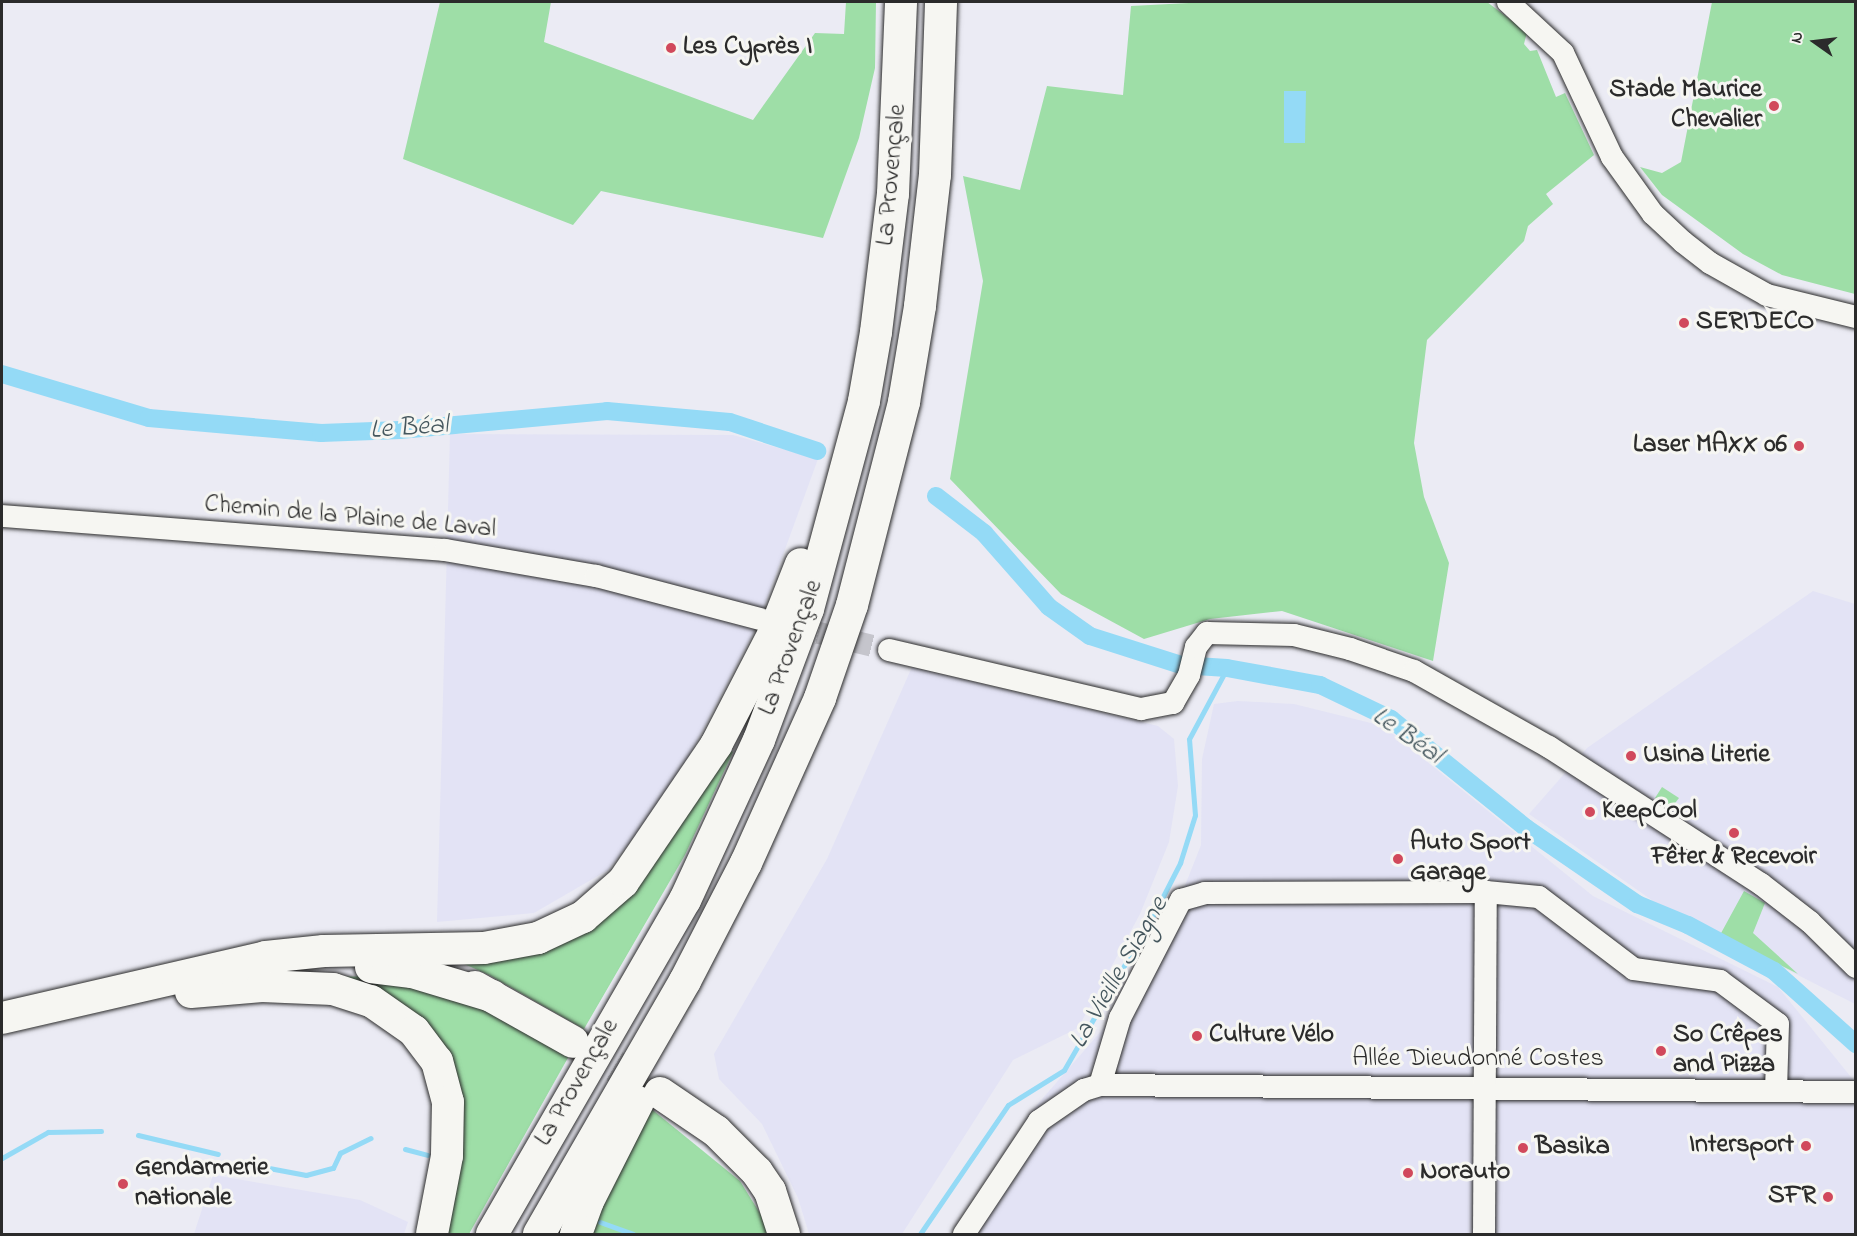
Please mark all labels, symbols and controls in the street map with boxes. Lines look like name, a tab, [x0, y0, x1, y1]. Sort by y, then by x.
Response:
north arrow	[1785, 12, 1845, 72]
text: N	[1785, 29, 1810, 46]
place label: Les Cyprès I	[683, 32, 812, 64]
marker: Les Cyprès I	[664, 41, 678, 55]
place label: Stade Maurice Chevalier	[1609, 75, 1762, 136]
marker: Stade Maurice Chevalier	[1767, 99, 1781, 113]
street label: La Provençale	[871, 103, 915, 247]
place label: SERIDECO	[1696, 307, 1814, 339]
marker: SERIDECO	[1677, 316, 1691, 330]
water label: Le Béal	[369, 409, 449, 447]
place label: Laser MAXX 06	[1633, 430, 1787, 462]
marker: Laser MAXX 06	[1792, 439, 1806, 453]
street label: Chemin de la Plaine de Laval	[203, 490, 497, 546]
street label: La Provençale	[753, 576, 831, 720]
water label: Le Béal	[1366, 700, 1448, 772]
place label: Usina Literie	[1643, 740, 1770, 772]
marker: Usina Literie	[1624, 749, 1638, 763]
place label: KeepCool	[1602, 796, 1697, 828]
marker: KeepCool	[1583, 805, 1597, 819]
marker: Fêter & Recevoir	[1727, 826, 1741, 840]
place label: Auto Sport Garage	[1410, 828, 1531, 890]
place label: Fêter & Recevoir	[1652, 842, 1816, 874]
marker: Auto Sport Garage	[1391, 852, 1405, 866]
water label: La Vieille Siagne	[1063, 892, 1175, 1054]
street label: La Provençale	[529, 1014, 627, 1152]
place label: Culture Vélo	[1209, 1020, 1334, 1052]
place label: So Crêpes and Pizza	[1673, 1020, 1783, 1082]
marker: Culture Vélo	[1190, 1029, 1204, 1043]
street label: Allée Dieudonné Costes	[1352, 1044, 1604, 1076]
marker: So Crêpes and Pizza	[1654, 1044, 1668, 1058]
place label: Intersport	[1689, 1130, 1794, 1162]
place label: Basika	[1535, 1132, 1610, 1164]
marker: Intersport	[1799, 1139, 1813, 1153]
marker: Basika	[1516, 1141, 1530, 1155]
place label: Gendarmerie nationale	[135, 1153, 269, 1214]
place label: Norauto	[1420, 1157, 1510, 1189]
marker: Norauto	[1401, 1166, 1415, 1180]
marker: Gendarmerie nationale	[116, 1177, 130, 1191]
place label: SFR	[1768, 1181, 1816, 1213]
marker: SFR	[1821, 1190, 1835, 1204]

